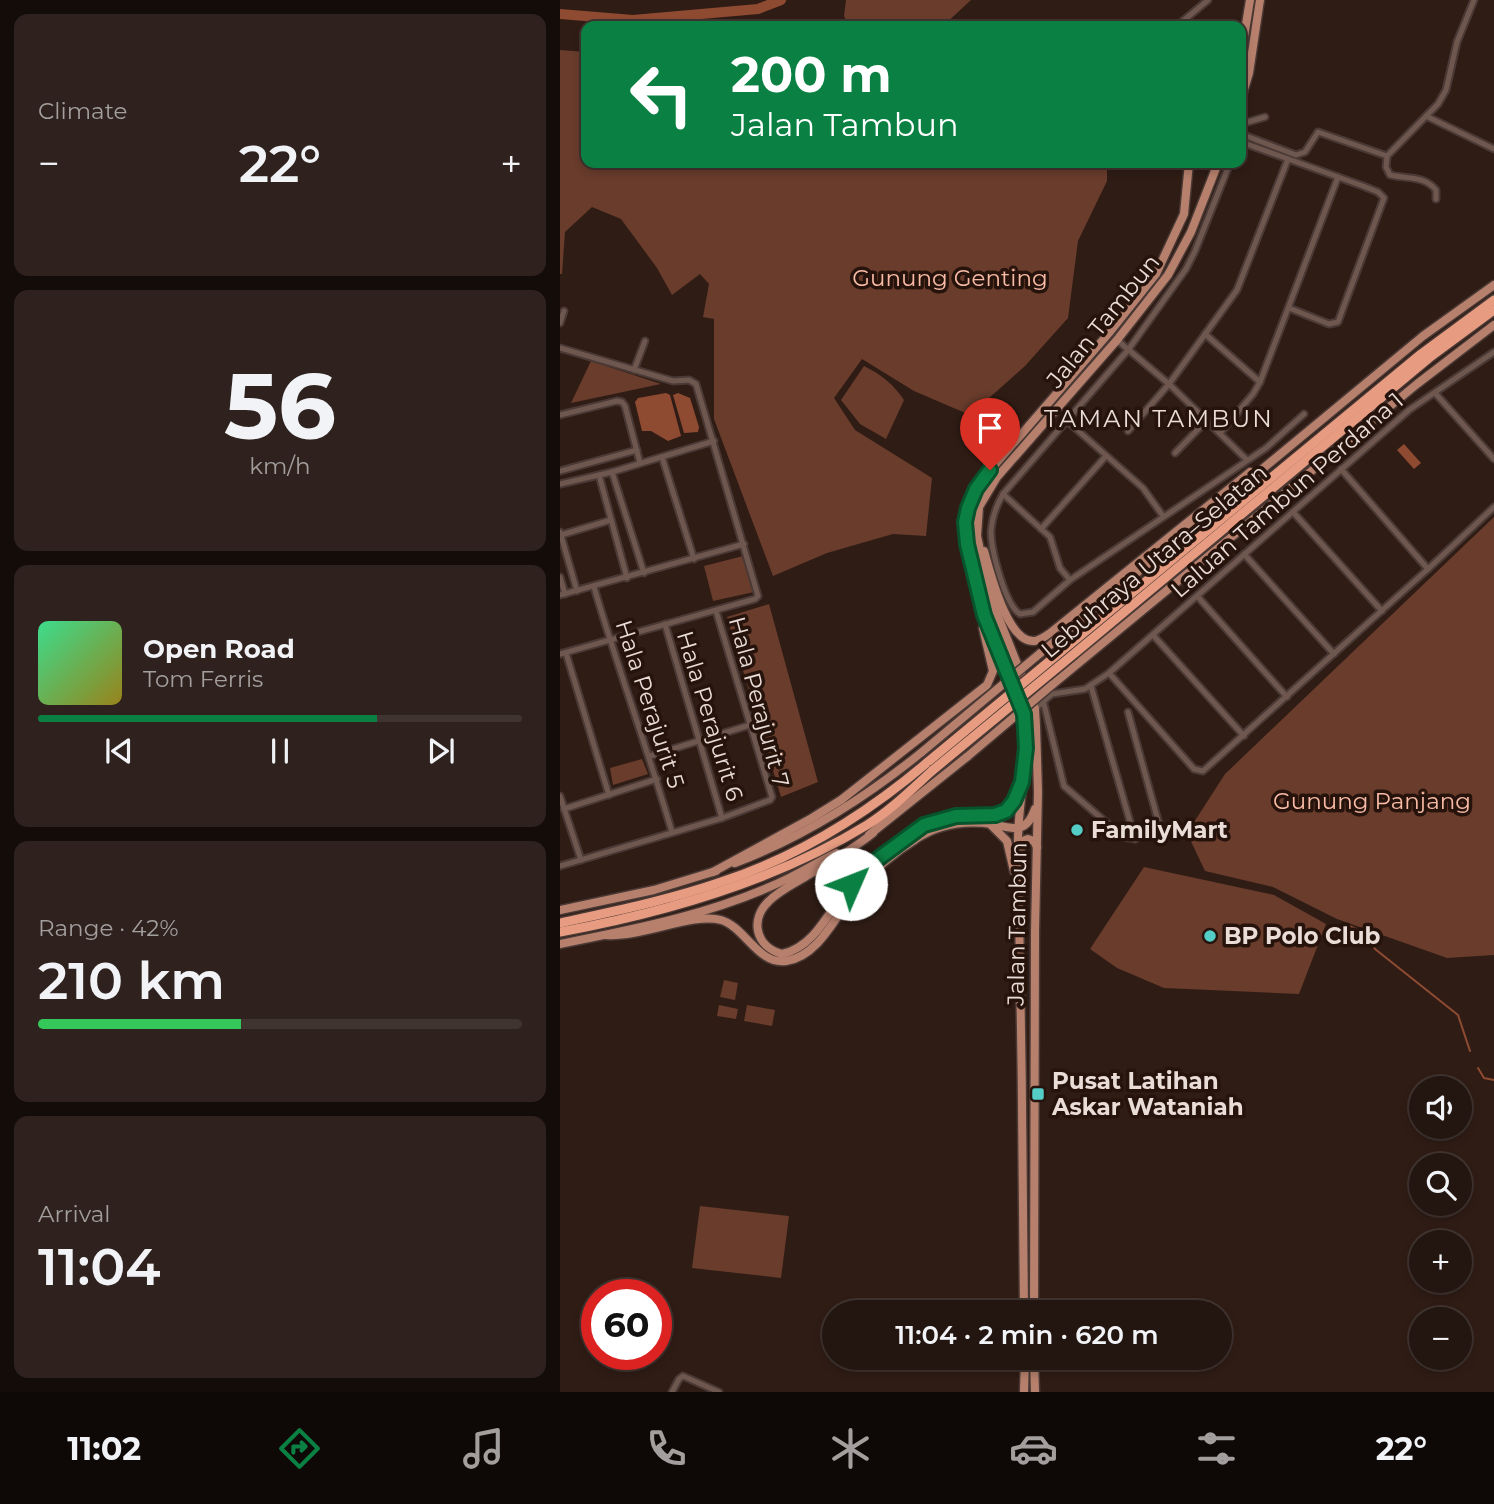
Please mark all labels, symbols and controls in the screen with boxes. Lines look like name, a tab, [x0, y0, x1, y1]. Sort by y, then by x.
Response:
text: 200 m	[731, 45, 892, 104]
icon: left	[616, 49, 707, 140]
text: Climate	[38, 97, 127, 125]
text: Jalan Tambun	[731, 105, 959, 144]
text: 22°	[239, 132, 321, 195]
text: −	[38, 140, 60, 187]
text: +	[500, 140, 522, 187]
street label: Jalan Tambun	[1040, 249, 1165, 394]
park label: Gunung Genting	[852, 264, 1048, 292]
text: 56	[224, 351, 336, 462]
street label: Laluan Tambun Perdana 1	[1165, 386, 1409, 604]
pin	[960, 398, 1020, 470]
district label: TAMAN TAMBUN	[1044, 404, 1274, 433]
icon: arrive	[971, 409, 1009, 447]
text: km/h	[249, 452, 311, 480]
street label: Lebuhraya Utara–Selatan	[1035, 458, 1273, 664]
street label: Hala Perajurit 7	[723, 614, 795, 790]
street label: Hala Perajurit 5	[610, 616, 690, 792]
street label: Hala Perajurit 6	[671, 628, 749, 804]
text: Open Road	[143, 633, 295, 665]
text: Tom Ferris	[143, 665, 263, 693]
icon: previous	[100, 732, 138, 770]
icon: pause	[261, 732, 299, 770]
icon: next	[422, 732, 460, 770]
park label: Gunung Panjang	[1273, 787, 1471, 815]
place label: FamilyMart	[1091, 816, 1228, 844]
marker: FamilyMart	[1069, 822, 1085, 838]
street label: Jalan Tambun	[1002, 842, 1032, 1007]
position arrow	[814, 847, 888, 921]
text: Range · 42%	[38, 914, 179, 942]
place label: BP Polo Club	[1224, 922, 1380, 950]
marker: BP Polo Club	[1202, 928, 1218, 944]
text: 210 km	[38, 949, 225, 1012]
place label: Pusat Latihan Askar Wataniah	[1051, 1067, 1244, 1121]
map controls	[1409, 1076, 1472, 1370]
button: sound	[1409, 1076, 1472, 1139]
marker: Pusat Latihan Askar Wataniah	[1030, 1086, 1046, 1102]
button: search	[1409, 1153, 1472, 1216]
text: Arrival	[38, 1200, 111, 1228]
button: +	[1409, 1230, 1472, 1293]
text: 11:04	[38, 1235, 161, 1298]
speed limit sign: 60	[581, 1279, 672, 1370]
button: −	[1409, 1307, 1472, 1370]
text: 11:04 · 2 min · 620 m	[895, 1319, 1159, 1351]
icon: directions	[275, 1424, 324, 1473]
icon: music	[459, 1424, 508, 1473]
icon: phone	[642, 1424, 691, 1473]
icon: climate	[826, 1424, 875, 1473]
icon: car	[1009, 1424, 1058, 1473]
icon: filters	[1192, 1424, 1241, 1473]
text: 11:02	[67, 1429, 141, 1468]
text: 22°	[1376, 1429, 1427, 1468]

